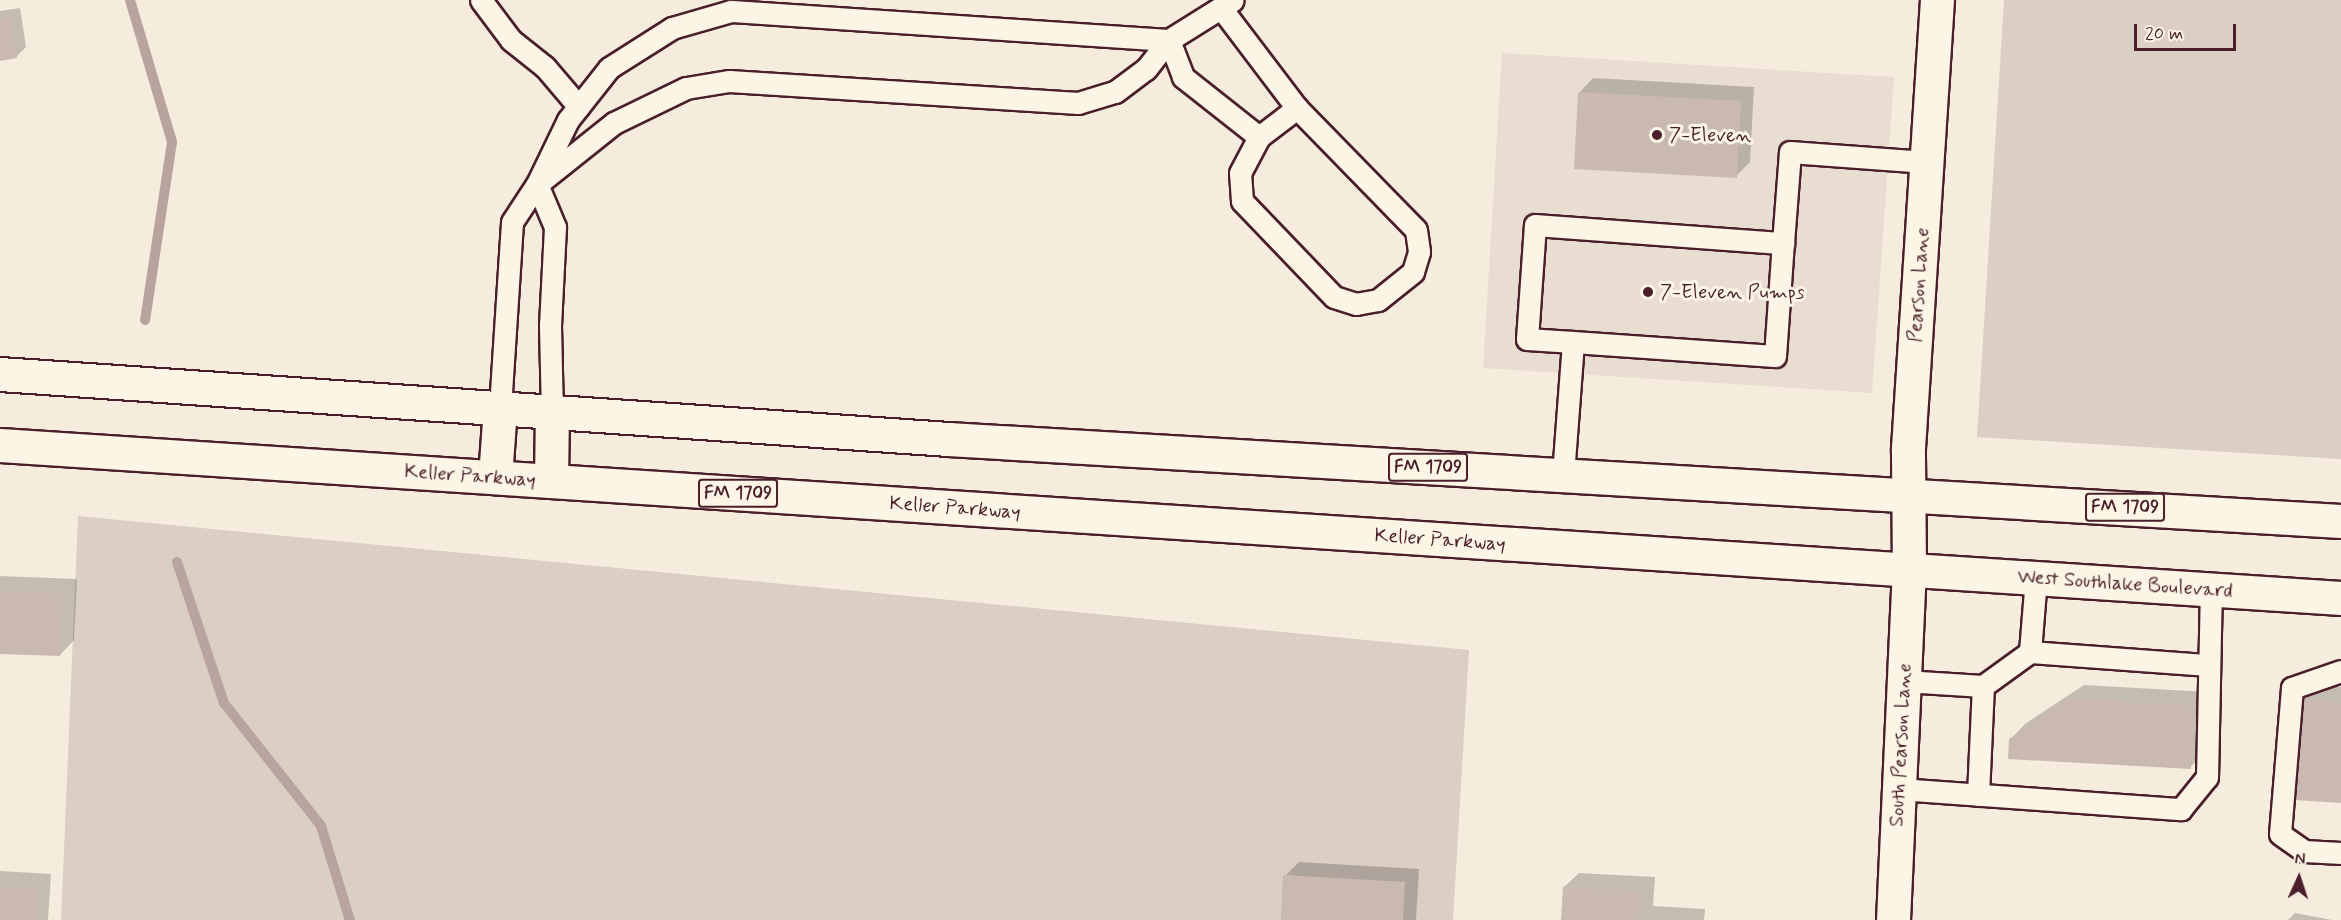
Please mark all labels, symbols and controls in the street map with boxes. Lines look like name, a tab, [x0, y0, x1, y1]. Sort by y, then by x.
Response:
scale bar	[2137, 12, 2239, 50]
text: 20 m	[2145, 22, 2183, 46]
place label: 7-Eleven	[1669, 123, 1751, 147]
marker: 7-Eleven	[1650, 128, 1664, 142]
street label: Pearson Lane	[1903, 228, 1935, 342]
place label: 7-Eleven Pumps	[1660, 280, 1805, 304]
marker: 7-Eleven Pumps	[1641, 285, 1655, 299]
road number: FM 1709	[1388, 452, 1468, 482]
street label: Keller Parkway	[404, 459, 536, 493]
road number: FM 1709	[698, 478, 778, 508]
street label: Keller Parkway	[889, 491, 1021, 525]
road number: FM 1709	[2084, 492, 2166, 522]
street label: Keller Parkway	[1374, 523, 1506, 557]
street label: West Southlake Boulevard	[2019, 565, 2231, 603]
street label: South Pearson Lane	[1885, 664, 1917, 826]
north arrow	[2269, 848, 2329, 908]
text: N	[2294, 849, 2306, 870]

